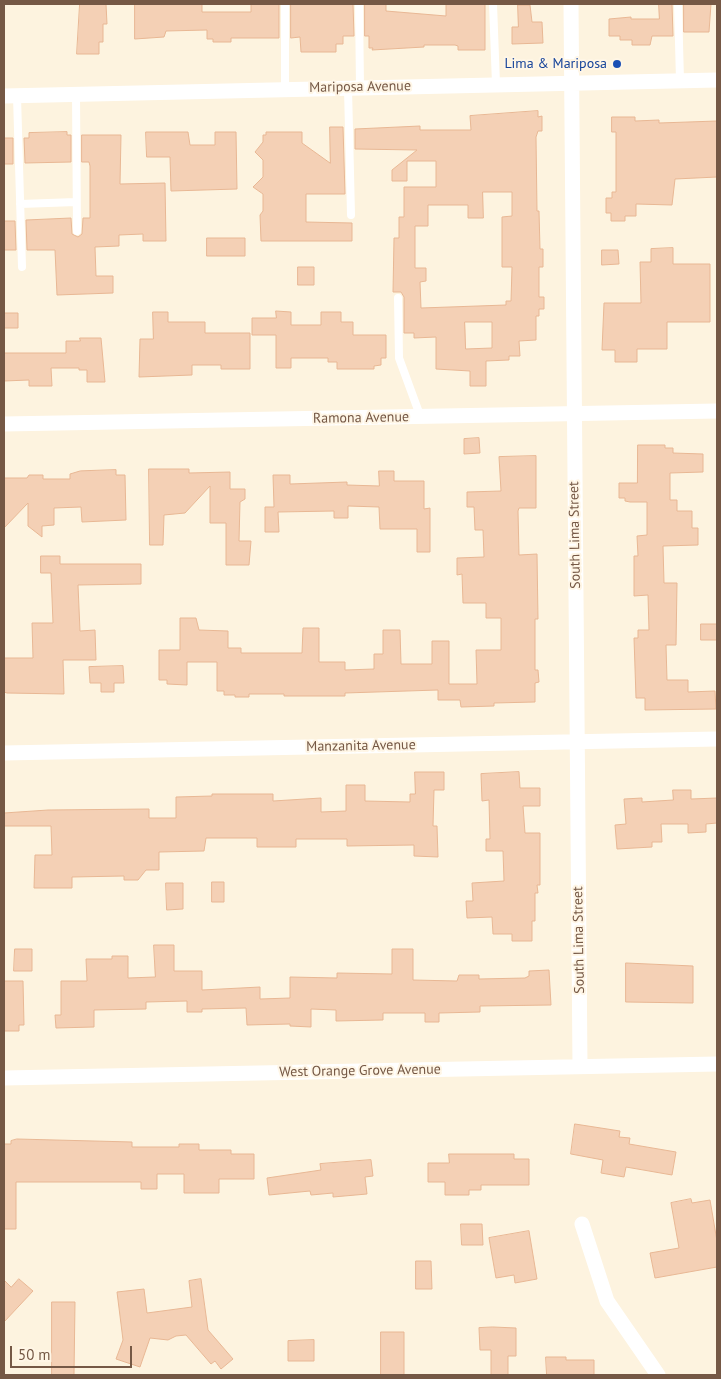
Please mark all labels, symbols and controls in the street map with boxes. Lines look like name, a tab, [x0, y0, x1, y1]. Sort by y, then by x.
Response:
place label: Lima & Mariposa	[504, 56, 607, 72]
marker: Lima & Mariposa	[611, 58, 623, 70]
street label: Mariposa Avenue	[309, 78, 411, 96]
street label: Ramona Avenue	[313, 409, 409, 427]
street label: South Lima Street	[566, 481, 584, 589]
street label: Manzanita Avenue	[306, 737, 416, 755]
street label: South Lima Street	[570, 886, 588, 994]
street label: West Orange Grove Avenue	[279, 1061, 441, 1081]
scale bar	[12, 1336, 135, 1368]
text: 50 m	[18, 1345, 51, 1364]

